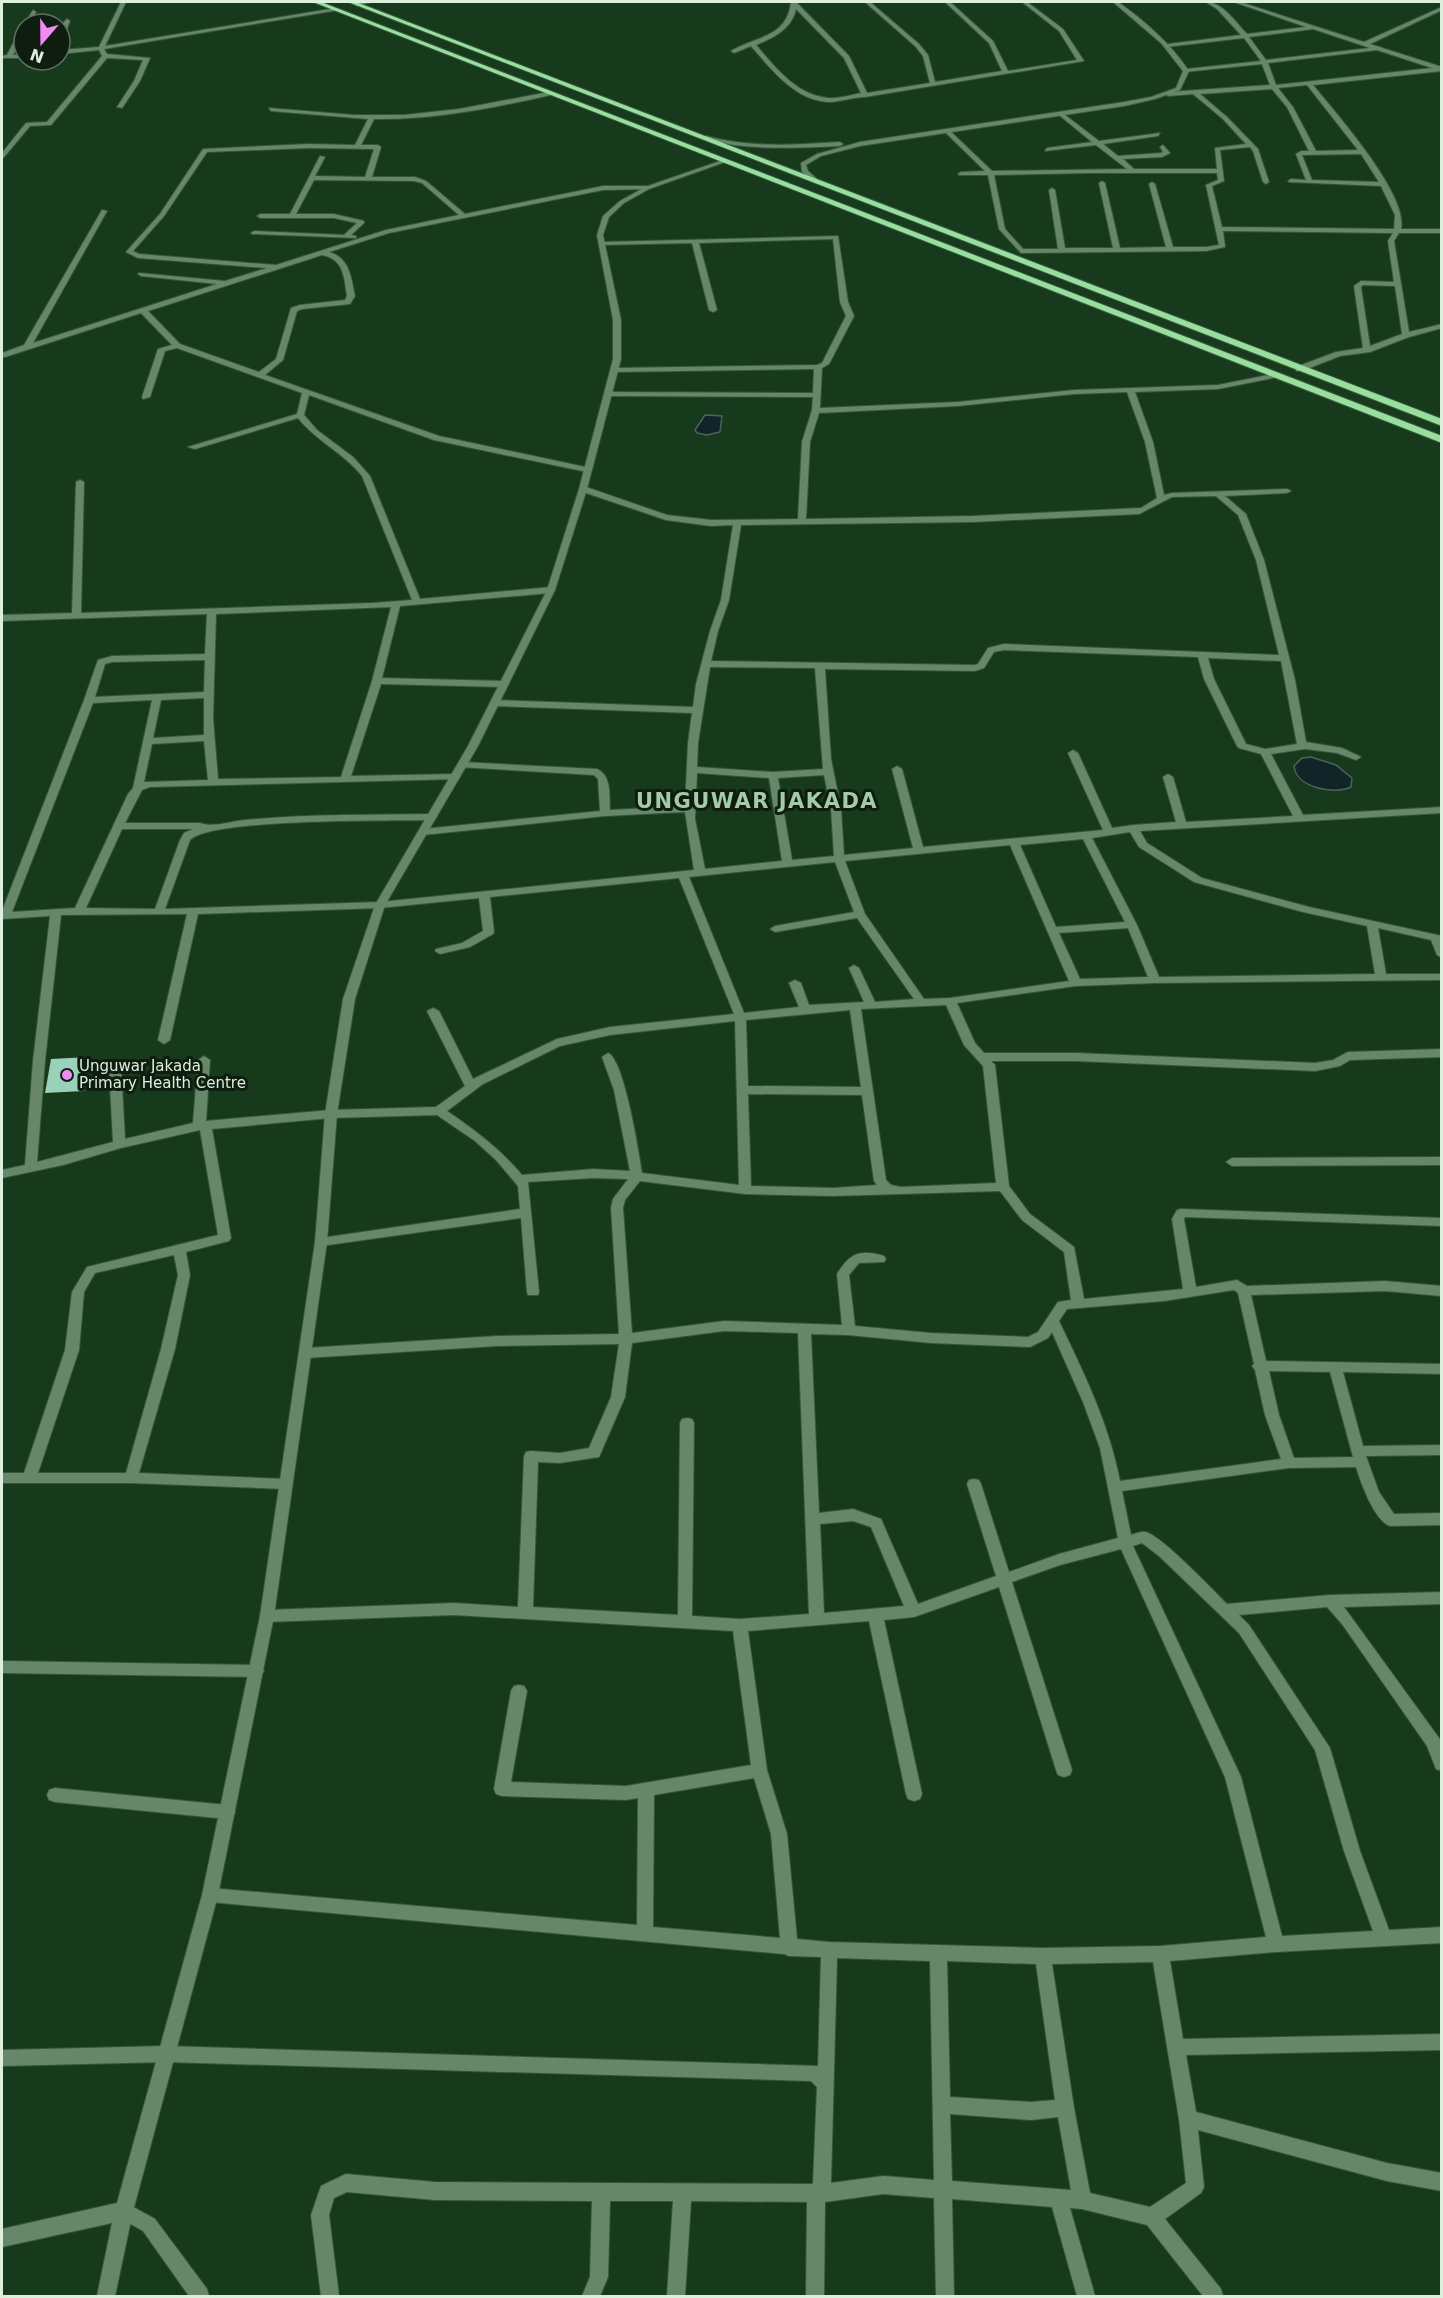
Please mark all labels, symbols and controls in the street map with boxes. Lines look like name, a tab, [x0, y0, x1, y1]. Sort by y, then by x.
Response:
north arrow	[12, 12, 72, 72]
text: N	[27, 44, 47, 67]
district label: UNGUWAR JAKADA	[636, 789, 878, 813]
place label: Unguwar Jakada Primary Health Centre	[79, 1057, 246, 1092]
marker: Unguwar Jakada Primary Health Centre	[60, 1068, 74, 1082]

